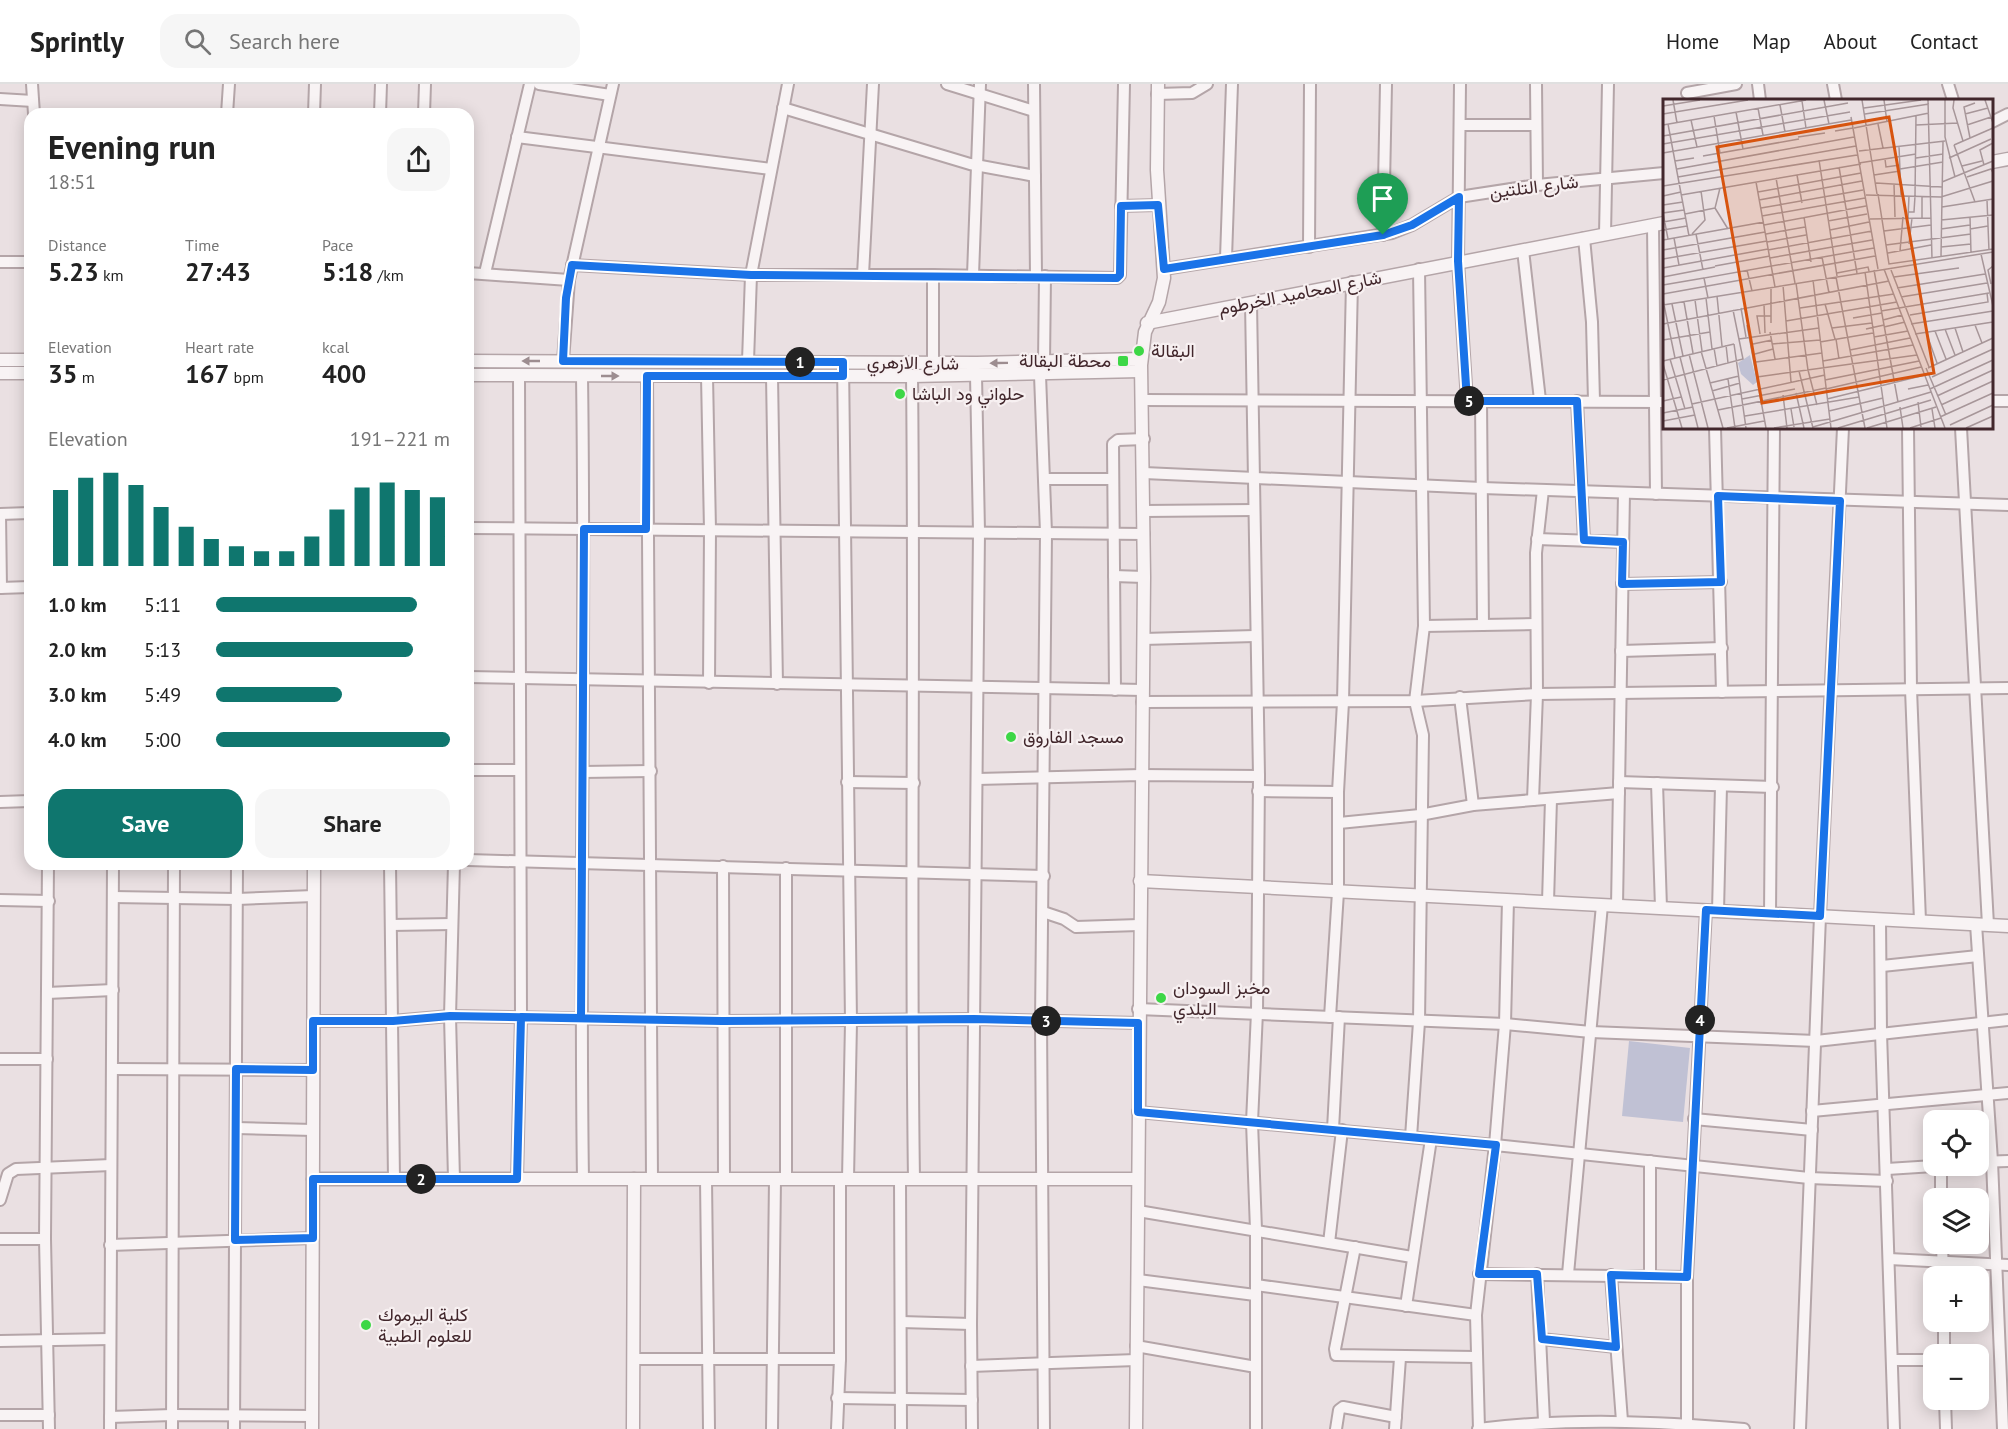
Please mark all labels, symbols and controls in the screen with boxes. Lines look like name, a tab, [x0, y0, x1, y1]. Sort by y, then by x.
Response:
search box	[160, 14, 580, 68]
text: Sprintly	[30, 23, 124, 60]
icon: search	[181, 25, 214, 58]
text: Search here	[229, 27, 340, 55]
text: Home	[1666, 28, 1719, 55]
text: Map	[1752, 28, 1791, 55]
text: About	[1824, 28, 1877, 55]
text: Contact	[1910, 28, 1978, 55]
inset map	[1663, 99, 1993, 429]
text: Evening run	[48, 125, 216, 168]
button: share	[387, 128, 450, 191]
text: 18:51	[48, 169, 96, 195]
street label: شارع التلتين	[1488, 170, 1580, 204]
pin	[1357, 173, 1408, 235]
icon: arrive	[1366, 182, 1399, 215]
text: Distance	[48, 235, 107, 255]
text: Time	[185, 235, 219, 255]
text: Pace	[322, 235, 353, 255]
text: 5.23	[48, 255, 99, 288]
text: 27:43	[185, 255, 251, 288]
text: 5:18	[322, 255, 373, 288]
text: km	[99, 265, 124, 285]
text: /km	[373, 265, 404, 285]
street label: شارع المحاميد الخرطوم	[1216, 265, 1384, 321]
text: Elevation	[48, 337, 112, 357]
text: Heart rate	[185, 337, 254, 357]
text: kcal	[322, 337, 349, 357]
place label: البقالة	[1151, 339, 1195, 362]
marker: البقالة	[1132, 344, 1146, 358]
pin: 1	[785, 347, 815, 377]
place label: محطة البقالة	[1019, 349, 1111, 372]
street label: شارع الازهري	[867, 350, 959, 379]
text: 1	[795, 352, 805, 372]
marker: محطة البقالة	[1116, 354, 1130, 368]
one-way arrow	[521, 356, 540, 366]
text: 35	[48, 357, 77, 390]
text: 167	[185, 357, 229, 390]
text: 400	[322, 357, 366, 390]
one-way arrow	[989, 358, 1008, 368]
text: m	[77, 367, 95, 387]
text: bpm	[229, 367, 264, 387]
one-way arrow	[601, 371, 620, 381]
place label: حلواني ود الباشا	[912, 382, 1024, 409]
pin: 5	[1454, 386, 1484, 416]
marker: حلواني ود الباشا	[893, 387, 907, 401]
text: 5	[1464, 391, 1474, 411]
text: Elevation	[48, 426, 128, 452]
text: 191–221 m	[350, 426, 450, 452]
text: 1.0 km	[48, 592, 107, 618]
text: 5:11	[144, 592, 181, 618]
text: 2.0 km	[48, 637, 107, 663]
text: 5:13	[144, 637, 181, 663]
text: 3.0 km	[48, 682, 107, 708]
text: 5:49	[144, 682, 181, 708]
place label: مسجد الفاروق	[1023, 725, 1124, 748]
text: 4.0 km	[48, 727, 107, 753]
text: 5:00	[144, 727, 181, 753]
marker: مسجد الفاروق	[1004, 730, 1018, 744]
button: Save	[48, 789, 243, 858]
button: Share	[255, 789, 450, 858]
place label: مخبز السودان البلدي	[1173, 976, 1270, 1024]
marker: مخبز السودان البلدي	[1154, 991, 1168, 1005]
pin: 4	[1685, 1005, 1715, 1035]
pin: 3	[1031, 1006, 1061, 1036]
text: 4	[1695, 1010, 1705, 1030]
text: 3	[1041, 1011, 1051, 1031]
map controls	[1923, 1110, 1989, 1410]
button: locate	[1923, 1110, 1989, 1176]
pin: 2	[406, 1164, 436, 1194]
text: 2	[416, 1169, 426, 1189]
button: layers	[1923, 1188, 1989, 1254]
button: +	[1923, 1266, 1989, 1332]
place label: كلية اليرموك للعلوم الطبية	[378, 1303, 472, 1348]
marker: كلية اليرموك للعلوم الطبية	[359, 1318, 373, 1332]
button: −	[1923, 1344, 1989, 1410]

